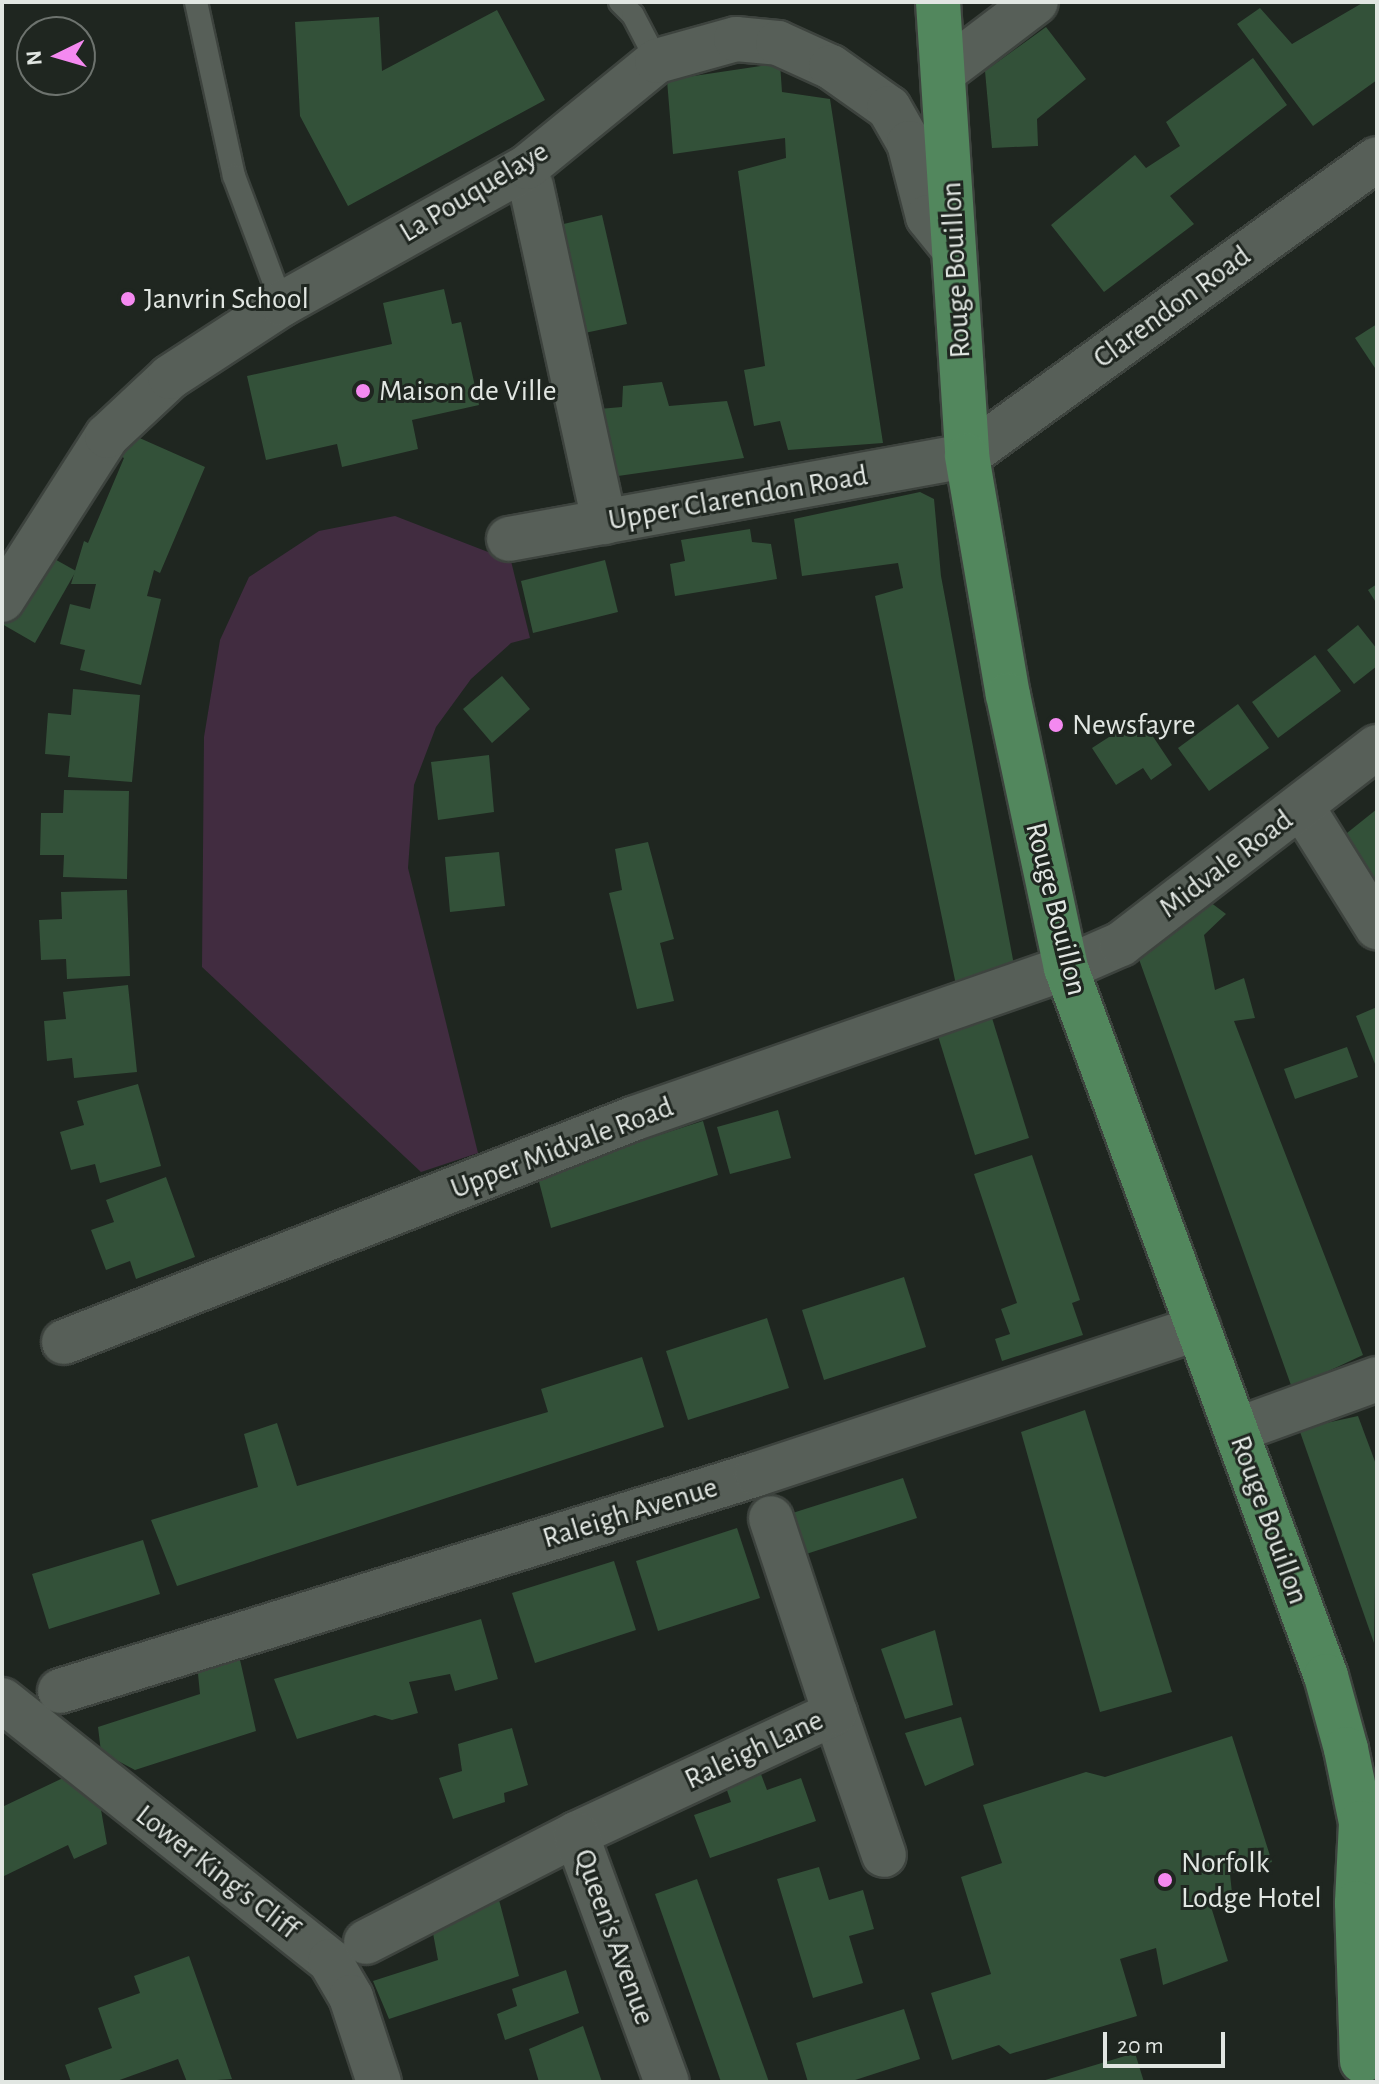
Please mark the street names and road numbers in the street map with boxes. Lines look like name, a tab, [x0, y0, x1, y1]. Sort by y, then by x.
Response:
street label: La Pouquelaye	[393, 134, 555, 250]
street label: Rouge Bouillon	[933, 181, 979, 359]
street label: Clarendon Road	[1086, 238, 1258, 376]
street label: Upper Clarendon Road	[605, 457, 871, 539]
street label: Midvale Road	[1152, 802, 1300, 926]
street label: Rouge Bouillon	[1017, 819, 1095, 999]
street label: Upper Midvale Road	[446, 1089, 678, 1207]
street label: Rouge Bouillon	[1222, 1431, 1316, 1609]
street label: Raleigh Avenue	[538, 1469, 722, 1557]
street label: Raleigh Lane	[679, 1702, 829, 1798]
street label: Lower King's Cliff	[128, 1797, 306, 1947]
street label: Queen's Avenue	[566, 1844, 662, 2030]

